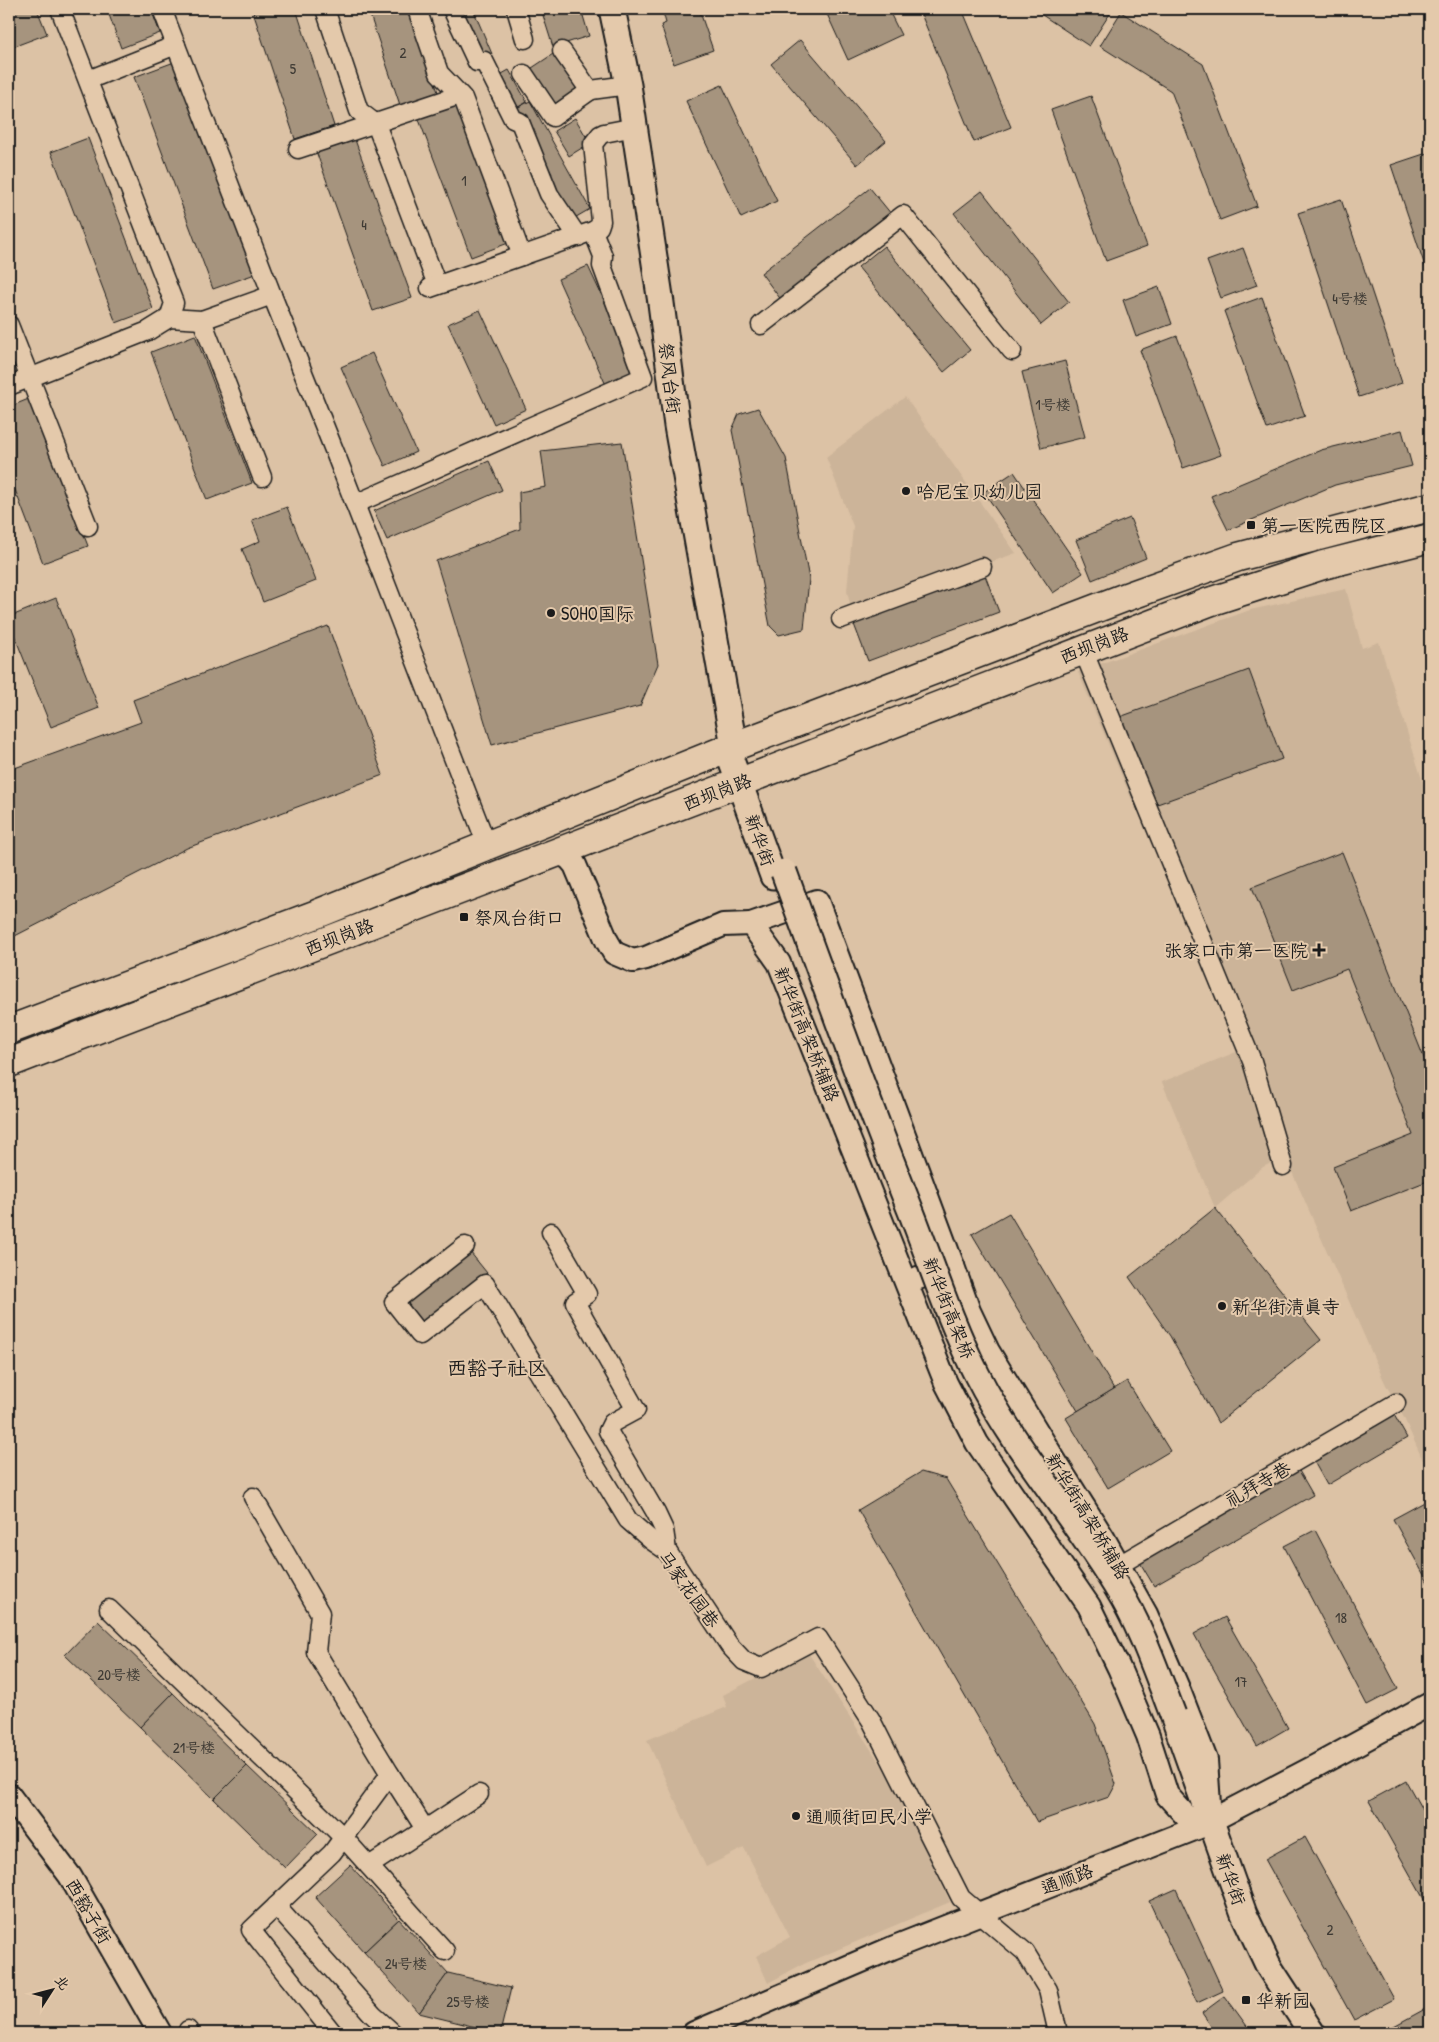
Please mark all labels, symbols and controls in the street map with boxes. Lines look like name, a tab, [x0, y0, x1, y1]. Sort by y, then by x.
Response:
house number: 2	[399, 42, 407, 63]
house number: 5	[290, 58, 297, 79]
house number: 1	[461, 170, 467, 191]
house number: 4	[361, 214, 367, 235]
house number: 4号楼	[1332, 288, 1368, 309]
street label: 祭风台街	[653, 341, 687, 415]
house number: 1号楼	[1035, 394, 1071, 415]
place label: 哈尼宝贝幼儿园	[916, 479, 1042, 504]
marker: 哈尼宝贝幼儿园	[900, 485, 912, 497]
place label: 第一医院西院区	[1261, 513, 1387, 538]
marker: 第一医院西院区	[1245, 519, 1257, 531]
place label: SOHO国际	[561, 601, 634, 626]
marker: SOHO国际	[545, 607, 557, 619]
street label: 西坝岗路	[1056, 620, 1132, 670]
street label: 西坝岗路	[679, 767, 755, 817]
street label: 新华街	[739, 810, 781, 870]
place label: 祭风台街口	[474, 905, 564, 930]
marker: 祭风台街口	[458, 911, 470, 923]
street label: 西坝岗路	[301, 912, 377, 962]
place label: 张家口市第一医院	[1164, 938, 1308, 963]
marker: 张家口市第一医院	[1312, 943, 1326, 957]
street label: 新华街高架桥辅路	[768, 963, 846, 1105]
street label: 新华街高架桥	[917, 1253, 981, 1363]
place label: 新华街清真寺	[1232, 1294, 1340, 1319]
marker: 新华街清真寺	[1216, 1300, 1228, 1312]
district label: 西豁子社区	[447, 1354, 547, 1381]
street label: 新华街高架桥辅路	[1040, 1448, 1136, 1584]
street label: 礼拜寺巷	[1221, 1455, 1295, 1513]
street label: 马家花园巷	[652, 1545, 726, 1633]
house number: 18	[1335, 1607, 1347, 1628]
house number: 20号楼	[97, 1664, 141, 1685]
house number: 17	[1235, 1671, 1247, 1692]
house number: 21号楼	[173, 1737, 215, 1758]
place label: 通顺街回民小学	[806, 1804, 932, 1829]
marker: 通顺街回民小学	[790, 1810, 802, 1822]
street label: 新华街	[1210, 1849, 1252, 1909]
street label: 通顺路	[1037, 1858, 1097, 1900]
street label: 西豁子街	[60, 1874, 118, 1948]
house number: 2	[1326, 1919, 1334, 1940]
house number: 24号楼	[385, 1953, 427, 1974]
north arrow	[28, 1964, 78, 2014]
text: 北	[51, 1971, 75, 1993]
place label: 华新园	[1256, 1988, 1310, 2013]
house number: 25号楼	[446, 1991, 490, 2012]
marker: 华新园	[1240, 1994, 1252, 2006]

